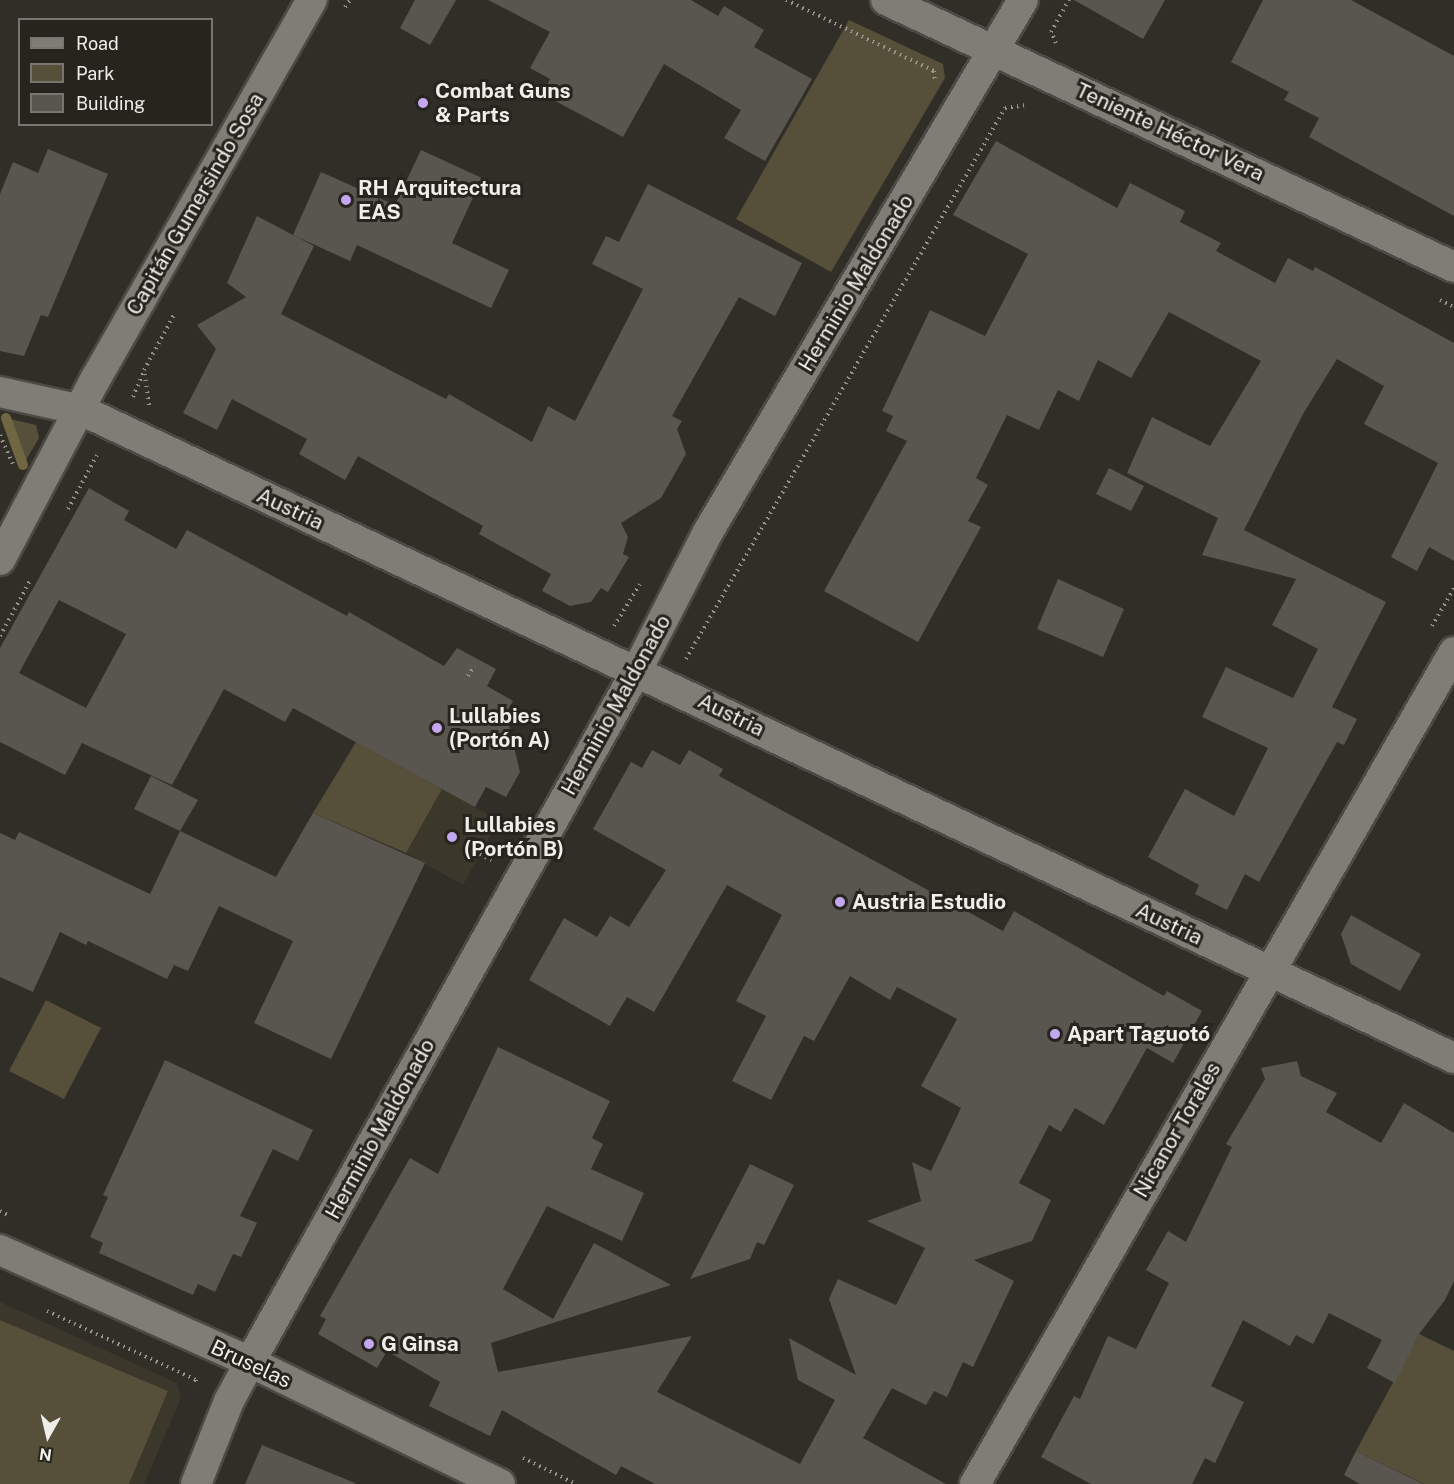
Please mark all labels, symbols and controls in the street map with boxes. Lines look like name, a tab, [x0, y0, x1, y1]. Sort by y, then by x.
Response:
legend	[18, 18, 213, 126]
text: Road	[76, 33, 119, 54]
text: Park	[76, 63, 114, 84]
street label: Teniente Héctor Vera	[1072, 77, 1268, 187]
place label: Combat Guns & Parts	[435, 78, 571, 128]
street label: Capitán Gumersindo Sosa	[121, 88, 269, 320]
text: Building	[76, 93, 145, 114]
marker: Combat Guns & Parts	[416, 96, 430, 110]
place label: RH Arquitectura EAS	[358, 175, 521, 225]
street label: Herminio Maldonado	[793, 190, 919, 376]
marker: RH Arquitectura EAS	[339, 193, 353, 207]
street label: Austria	[253, 483, 327, 535]
street label: Herminio Maldonado	[556, 610, 676, 800]
street label: Austria	[694, 688, 768, 742]
place label: Lullabies (Portón A)	[449, 703, 550, 753]
marker: Lullabies (Portón A)	[430, 721, 444, 735]
place label: Lullabies (Portón B)	[464, 812, 564, 862]
marker: Lullabies (Portón B)	[445, 830, 459, 844]
place label: Austria Estudio	[852, 889, 1006, 915]
marker: Austria Estudio	[833, 895, 847, 909]
street label: Austria	[1132, 898, 1206, 950]
place label: Apart Taguotó	[1067, 1021, 1210, 1047]
marker: Apart Taguotó	[1048, 1027, 1062, 1041]
street label: Herminio Maldonado	[320, 1034, 440, 1224]
street label: Nicanor Torales	[1128, 1058, 1226, 1202]
place label: G Ginsa	[381, 1331, 459, 1357]
street label: Bruselas	[207, 1335, 295, 1393]
marker: G Ginsa	[362, 1337, 376, 1351]
north arrow	[18, 1406, 78, 1466]
text: N	[38, 1444, 53, 1465]

